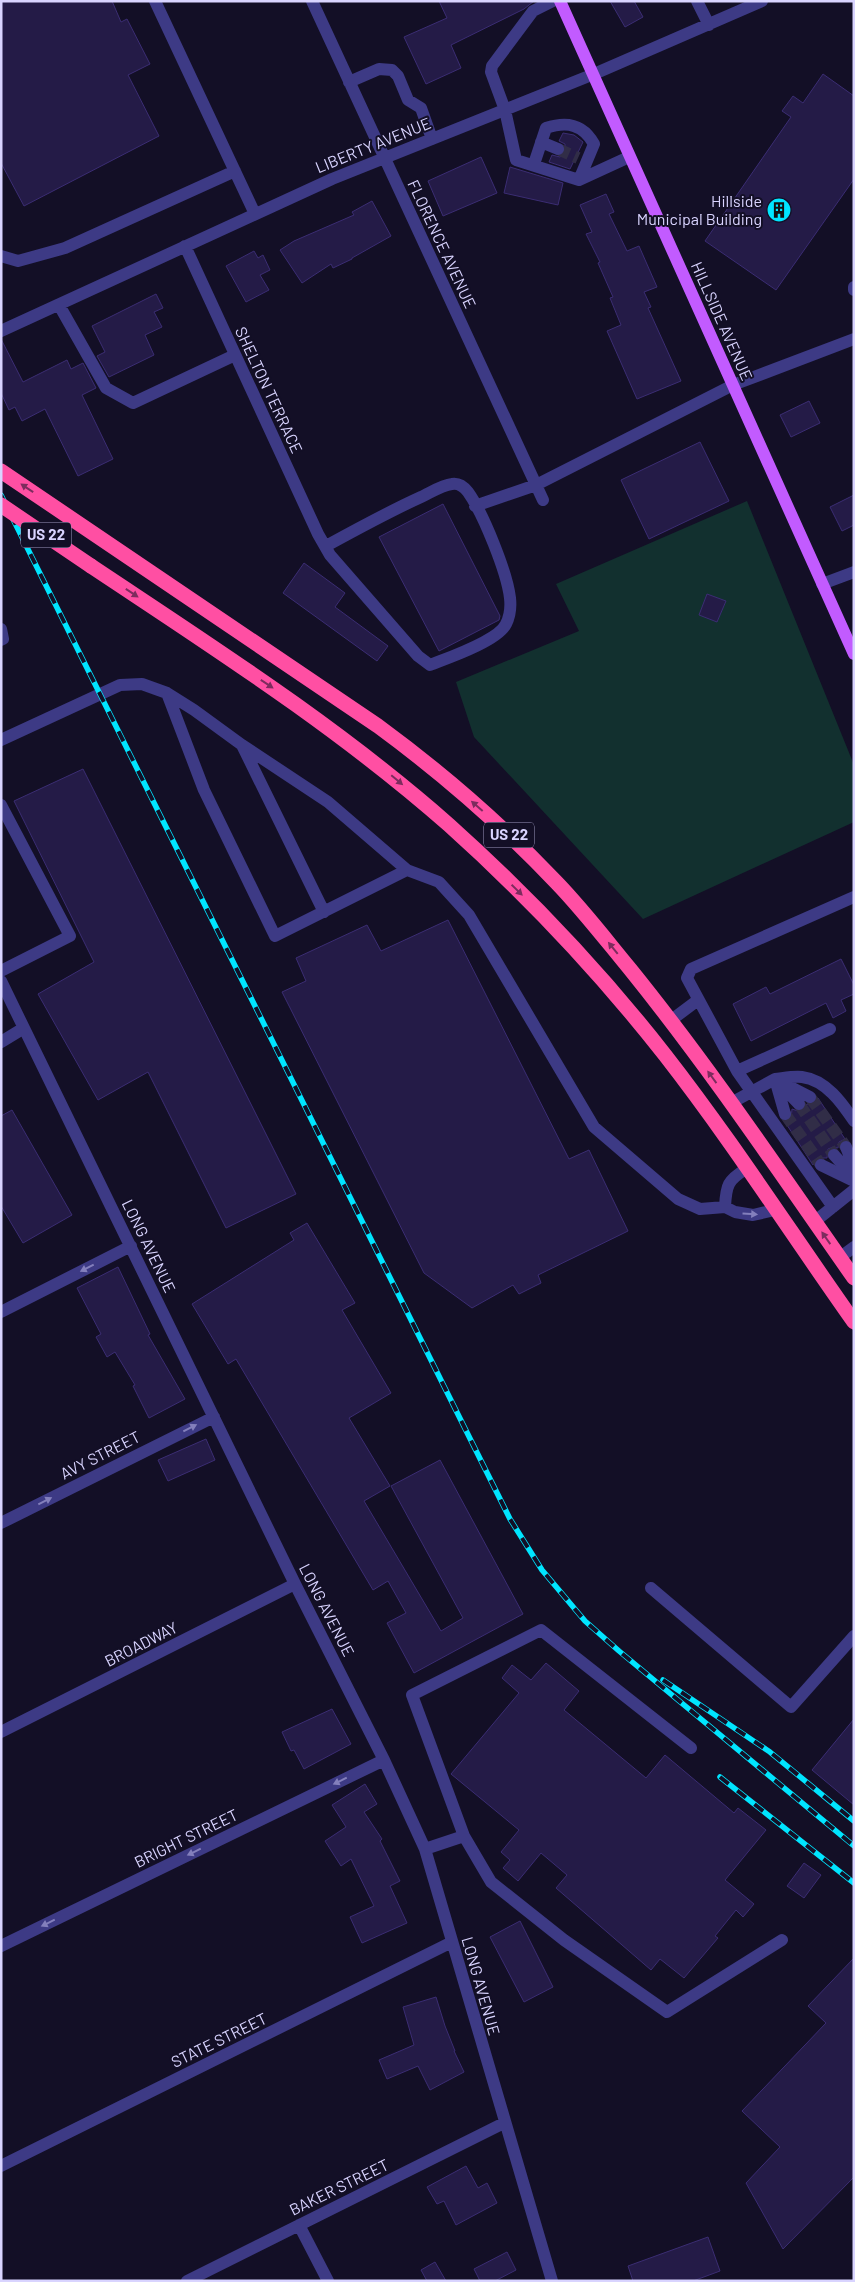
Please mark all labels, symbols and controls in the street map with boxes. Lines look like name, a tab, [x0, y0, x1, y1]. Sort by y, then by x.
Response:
street label: LIBERTY AVENUE	[312, 113, 433, 176]
street label: FLORENCE AVENUE	[404, 176, 481, 311]
place label: Hillside Municipal Building	[637, 191, 762, 228]
building icon: Hillside Municipal Building	[766, 197, 792, 223]
street label: HILLSIDE AVENUE	[688, 259, 757, 383]
street label: SHELTON TERRACE	[232, 324, 307, 456]
one-way arrow	[21, 483, 34, 493]
road number: US 22	[21, 522, 71, 548]
one-way arrow	[125, 588, 139, 598]
one-way arrow	[260, 679, 273, 689]
one-way arrow	[390, 775, 403, 786]
one-way arrow	[470, 800, 483, 811]
road number: US 22	[484, 822, 534, 848]
one-way arrow	[511, 884, 523, 896]
one-way arrow	[607, 942, 618, 955]
one-way arrow	[707, 1070, 717, 1084]
street label: LONG AVENUE	[119, 1196, 180, 1296]
one-way arrow	[742, 1210, 758, 1218]
one-way arrow	[821, 1232, 831, 1245]
one-way arrow	[80, 1264, 94, 1272]
one-way arrow	[183, 1424, 197, 1432]
street label: AVY STREET	[57, 1426, 143, 1483]
one-way arrow	[38, 1497, 52, 1505]
street label: LONG AVENUE	[296, 1560, 359, 1659]
street label: BROADWAY	[101, 1617, 180, 1670]
one-way arrow	[333, 1777, 347, 1785]
street label: BRIGHT STREET	[131, 1804, 241, 1871]
one-way arrow	[187, 1848, 201, 1856]
one-way arrow	[41, 1919, 55, 1927]
street label: LONG AVENUE	[458, 1934, 505, 2037]
street label: STATE STREET	[168, 2008, 270, 2071]
street label: BAKER STREET	[286, 2154, 392, 2219]

